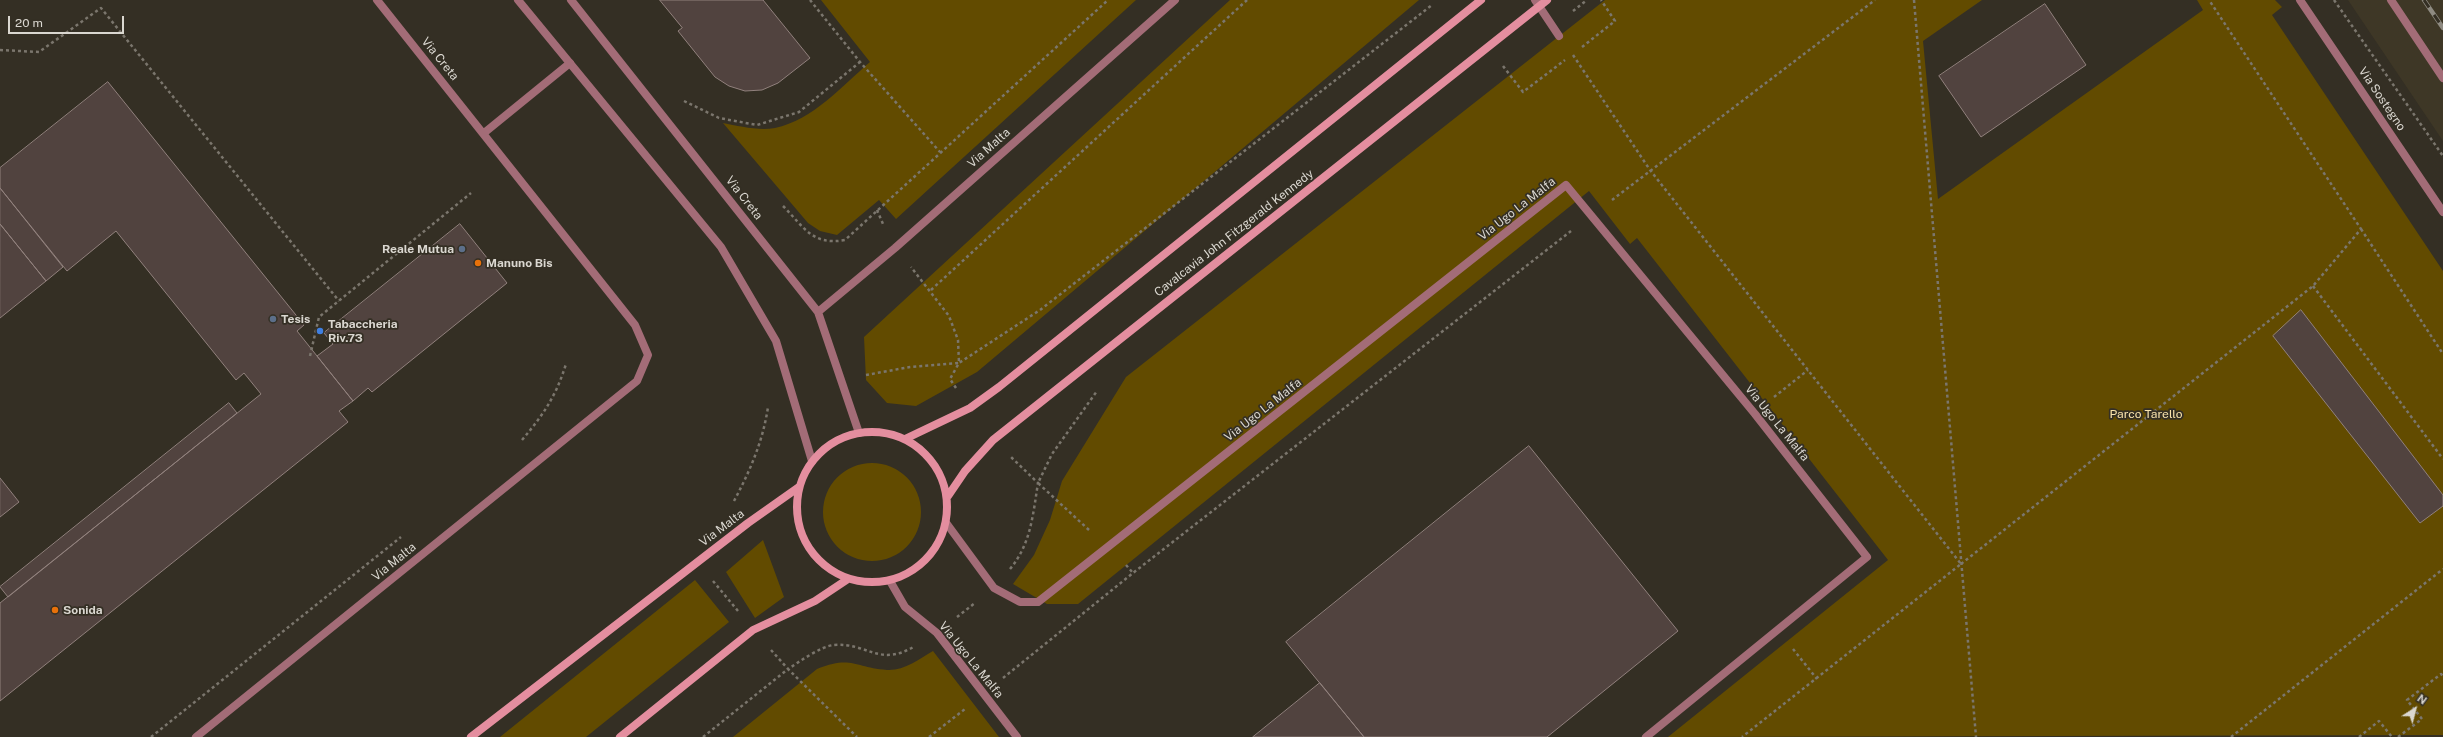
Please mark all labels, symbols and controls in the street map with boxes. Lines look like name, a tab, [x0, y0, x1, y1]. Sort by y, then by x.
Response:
scale bar	[10, 8, 126, 34]
text: 20 m	[15, 16, 43, 30]
street label: Via Creta	[418, 35, 462, 83]
street label: Via Sostegno	[2355, 64, 2409, 134]
street label: Via Malta	[965, 125, 1013, 171]
street label: Cavalcavia John Fitzgerald Kennedy	[1152, 166, 1316, 300]
street label: Via Creta	[723, 173, 765, 223]
street label: Via Ugo La Malfa	[1476, 174, 1558, 244]
place label: Reale Mutua	[382, 242, 454, 256]
marker: Reale Mutua	[457, 244, 467, 254]
place label: Manuno Bis	[486, 256, 553, 270]
marker: Manuno Bis	[473, 258, 483, 268]
place label: Tesis	[281, 312, 310, 326]
marker: Tesis	[268, 314, 278, 324]
place label: Tabaccheria Riv.73	[328, 317, 398, 345]
marker: Tabaccheria Riv.73	[315, 326, 325, 336]
street label: Via Ugo La Malfa	[1222, 375, 1304, 445]
street label: Via Ugo La Malfa	[1742, 382, 1812, 464]
park label: Parco Tarello	[2110, 407, 2182, 421]
street label: Via Malta	[697, 507, 747, 549]
street label: Via Malta	[369, 540, 419, 584]
place label: Sonida	[63, 603, 103, 617]
marker: Sonida	[50, 605, 60, 615]
street label: Via Ugo La Malfa	[936, 619, 1006, 701]
north arrow	[2395, 689, 2435, 729]
text: N	[2415, 692, 2429, 707]

